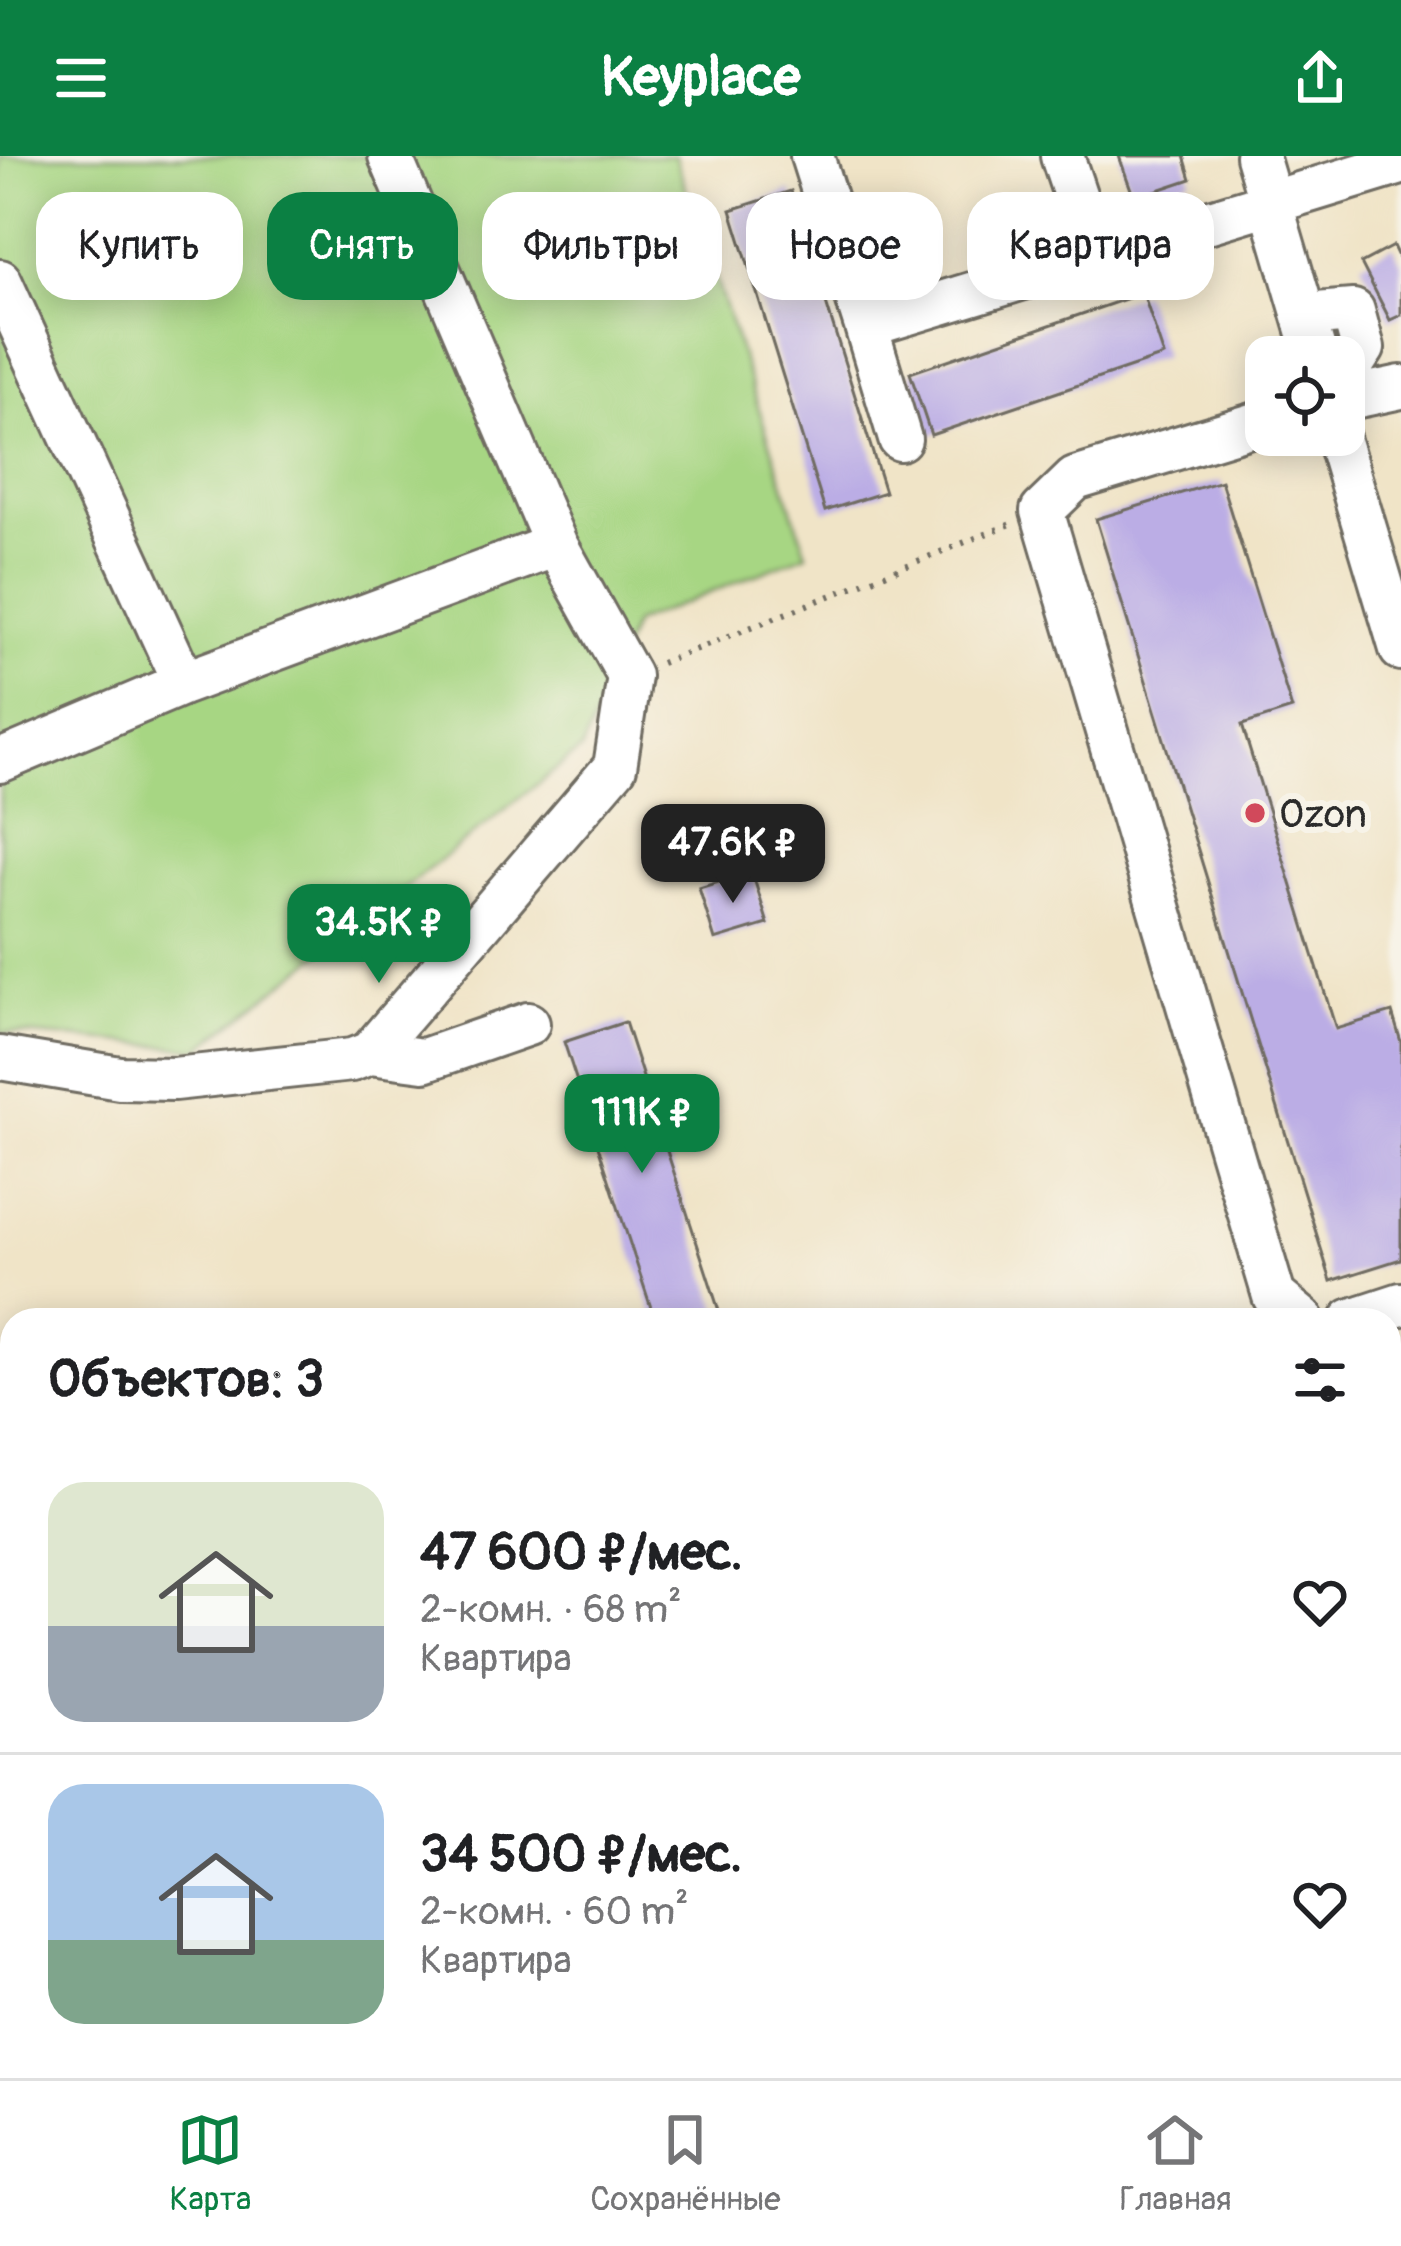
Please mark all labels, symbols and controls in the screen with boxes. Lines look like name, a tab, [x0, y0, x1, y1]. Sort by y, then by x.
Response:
text: Keyplace	[601, 44, 800, 112]
icon: menu	[48, 45, 114, 111]
icon: share	[1287, 45, 1353, 111]
chip: Купить	[36, 192, 243, 300]
chip: Снять	[267, 192, 458, 300]
chip: Фильтры	[482, 192, 722, 300]
chip: Новое	[746, 192, 943, 300]
chip: Квартира	[967, 192, 1214, 300]
map controls	[1245, 336, 1365, 456]
button: locate	[1245, 336, 1365, 456]
place label: Ozon	[1279, 790, 1367, 839]
marker: Ozon	[1242, 800, 1268, 826]
pin: 47.6K ₽	[622, 804, 844, 906]
text: 47.6K ₽	[668, 818, 798, 867]
pin: 34.5K ₽	[268, 884, 490, 986]
text: 34.5K ₽	[314, 898, 444, 947]
pin: 111K ₽	[544, 1074, 740, 1176]
text: 111K ₽	[591, 1088, 693, 1137]
icon: filters	[1287, 1347, 1353, 1413]
text: Объектов: 3	[48, 1348, 324, 1412]
text: 47 600 ₽/мес.	[420, 1521, 743, 1585]
icon: home	[144, 1530, 288, 1674]
icon: heart	[1287, 1569, 1353, 1635]
text: 2-комн. · 68 m²	[420, 1585, 682, 1634]
text: Квартира	[420, 1634, 572, 1683]
text: 34 500 ₽/мес.	[420, 1823, 742, 1887]
icon: home	[144, 1832, 288, 1976]
icon: heart	[1287, 1871, 1353, 1937]
text: 2-комн. · 60 m²	[420, 1887, 688, 1936]
text: Квартира	[420, 1936, 572, 1985]
tab: Карта	[169, 2107, 251, 2220]
tab: Сохранённые	[590, 2107, 780, 2220]
tab: Главная	[1119, 2107, 1232, 2220]

